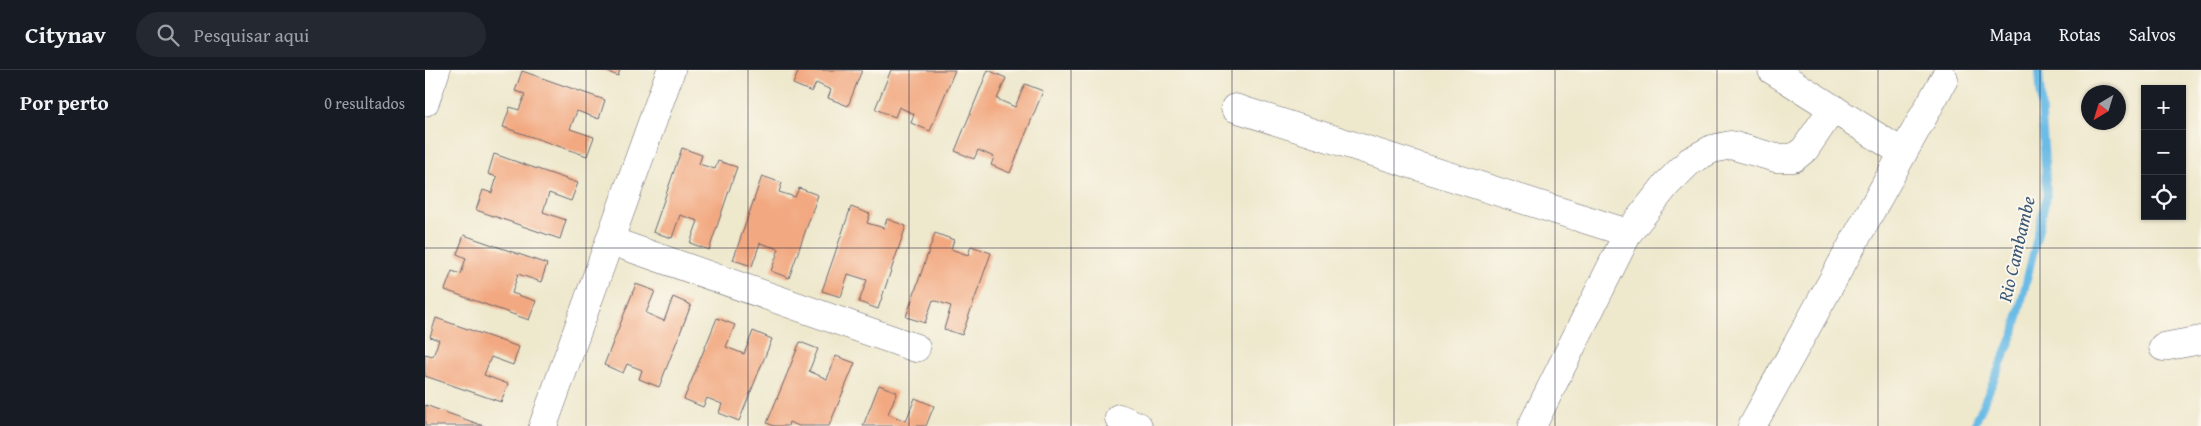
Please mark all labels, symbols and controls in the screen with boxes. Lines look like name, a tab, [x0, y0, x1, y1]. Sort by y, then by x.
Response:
search box	[136, 12, 486, 57]
text: Citynav	[25, 17, 106, 52]
icon: search	[154, 21, 182, 49]
text: Pesquisar aqui	[194, 21, 309, 49]
text: Mapa	[1990, 21, 2031, 48]
text: Rotas	[2059, 21, 2101, 48]
text: Salvos	[2129, 21, 2176, 48]
north arrow	[2081, 85, 2126, 130]
map controls	[2141, 85, 2186, 220]
button: +	[2141, 85, 2186, 130]
text: Por perto	[20, 87, 109, 118]
text: 0 resultados	[324, 91, 405, 115]
button: −	[2141, 130, 2186, 175]
button: locate	[2141, 175, 2186, 220]
water label: Rio Cambambe	[1990, 193, 2042, 306]

